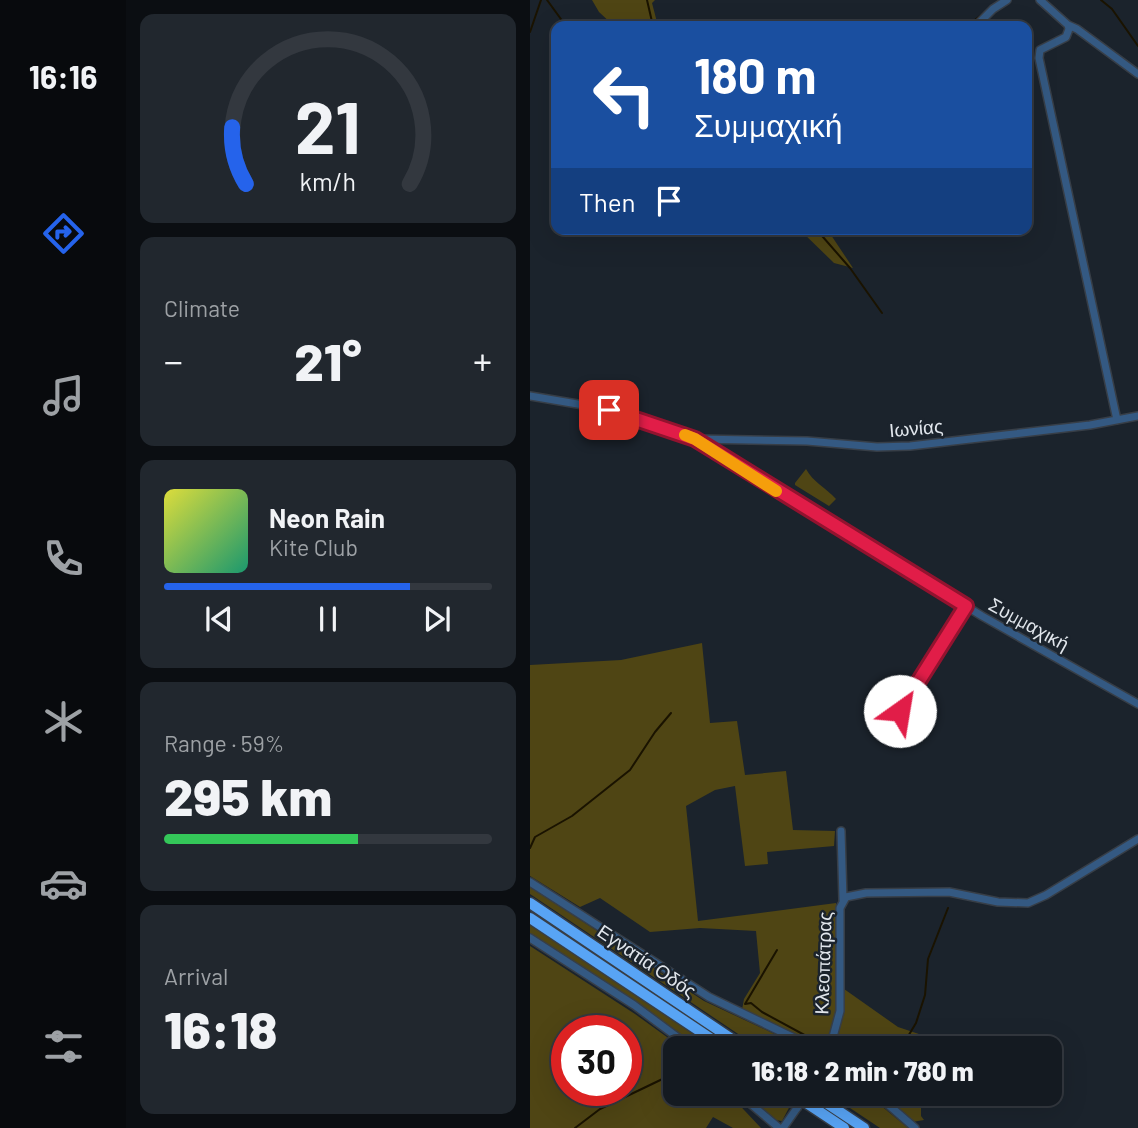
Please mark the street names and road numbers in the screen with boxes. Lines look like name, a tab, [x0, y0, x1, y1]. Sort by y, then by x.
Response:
street label: Ιωνίας	[888, 414, 944, 441]
street label: Συμμαχική	[985, 592, 1073, 655]
street label: Κλεοπάτρας	[809, 911, 836, 1015]
street label: Εγνατία Οδός	[593, 919, 701, 1002]

